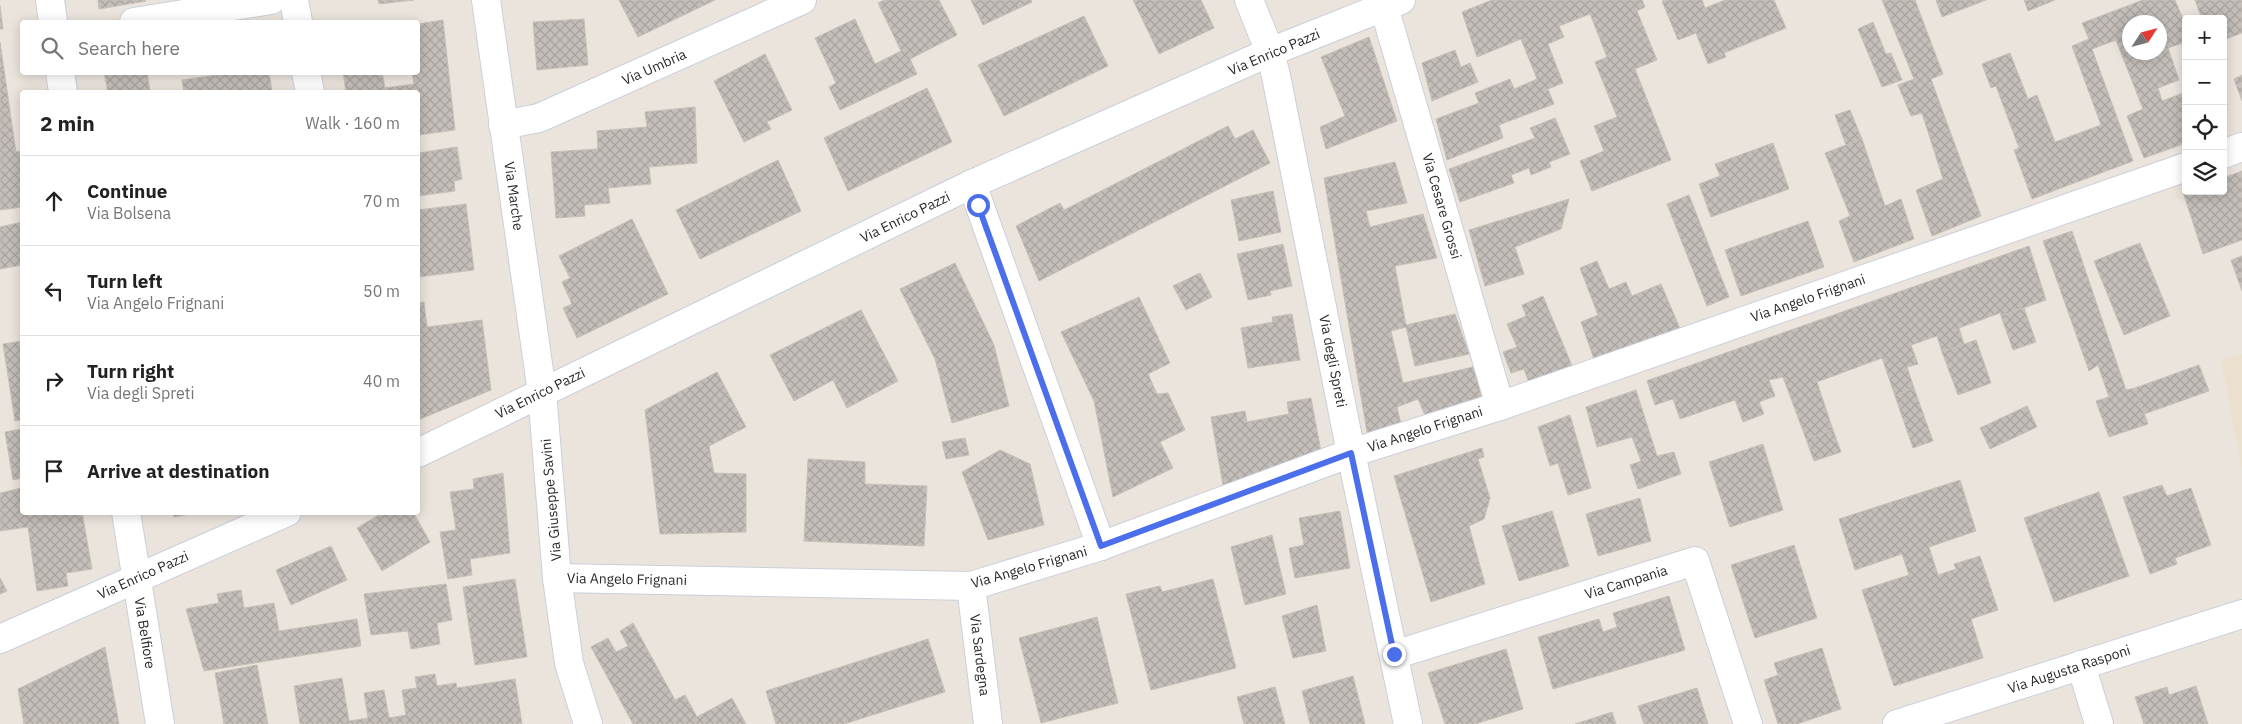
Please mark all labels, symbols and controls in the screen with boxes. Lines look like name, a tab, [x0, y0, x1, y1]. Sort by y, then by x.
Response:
north arrow	[2122, 15, 2167, 60]
map controls	[2182, 15, 2227, 195]
button: +	[2182, 15, 2227, 60]
search box	[20, 20, 420, 75]
street label: Via Enrico Pazzi	[1225, 25, 1323, 79]
icon: search	[38, 34, 66, 62]
text: Search here	[78, 36, 180, 60]
street label: Via Umbria	[619, 45, 690, 89]
button: −	[2182, 60, 2227, 105]
button: locate	[2182, 105, 2227, 150]
text: 2 min	[40, 109, 95, 137]
text: Walk · 160 m	[305, 113, 400, 133]
button: layers	[2182, 150, 2227, 195]
street label: Via Cesare Grossi	[1418, 151, 1466, 261]
street label: Via Marche	[500, 160, 528, 232]
text: Continue	[87, 179, 167, 203]
icon: ahead	[40, 187, 68, 215]
street label: Via Enrico Pazzi	[857, 187, 953, 247]
text: 70 m	[363, 191, 400, 211]
route start	[967, 194, 990, 217]
text: Via Bolsena	[87, 203, 171, 223]
text: Turn left	[87, 269, 163, 293]
street label: Via Angelo Frignani	[1748, 270, 1868, 326]
icon: left	[40, 277, 68, 305]
text: 50 m	[363, 281, 400, 301]
text: Via Angelo Frignani	[87, 293, 224, 313]
street label: Via degli Spreti	[1315, 313, 1351, 409]
text: Turn right	[87, 359, 174, 383]
street label: Via Enrico Pazzi	[492, 363, 588, 423]
icon: right	[40, 367, 68, 395]
text: 40 m	[363, 371, 400, 391]
text: Via degli Spreti	[87, 383, 194, 403]
street label: Via Angelo Frignani	[1365, 402, 1485, 456]
street label: Via Giuseppe Savini	[537, 438, 565, 562]
icon: arrive	[40, 457, 68, 485]
text: Arrive at destination	[87, 459, 270, 483]
street label: Via Angelo Frignani	[969, 542, 1089, 592]
street label: Via Enrico Pazzi	[95, 547, 191, 603]
street label: Via Campania	[1582, 561, 1670, 603]
street label: Via Angelo Frignani	[567, 569, 687, 589]
street label: Via Belfiore	[130, 596, 160, 670]
street label: Via Sardegna	[966, 613, 994, 697]
street label: Via Augusta Rasponi	[2005, 641, 2133, 697]
route end	[1383, 643, 1406, 666]

